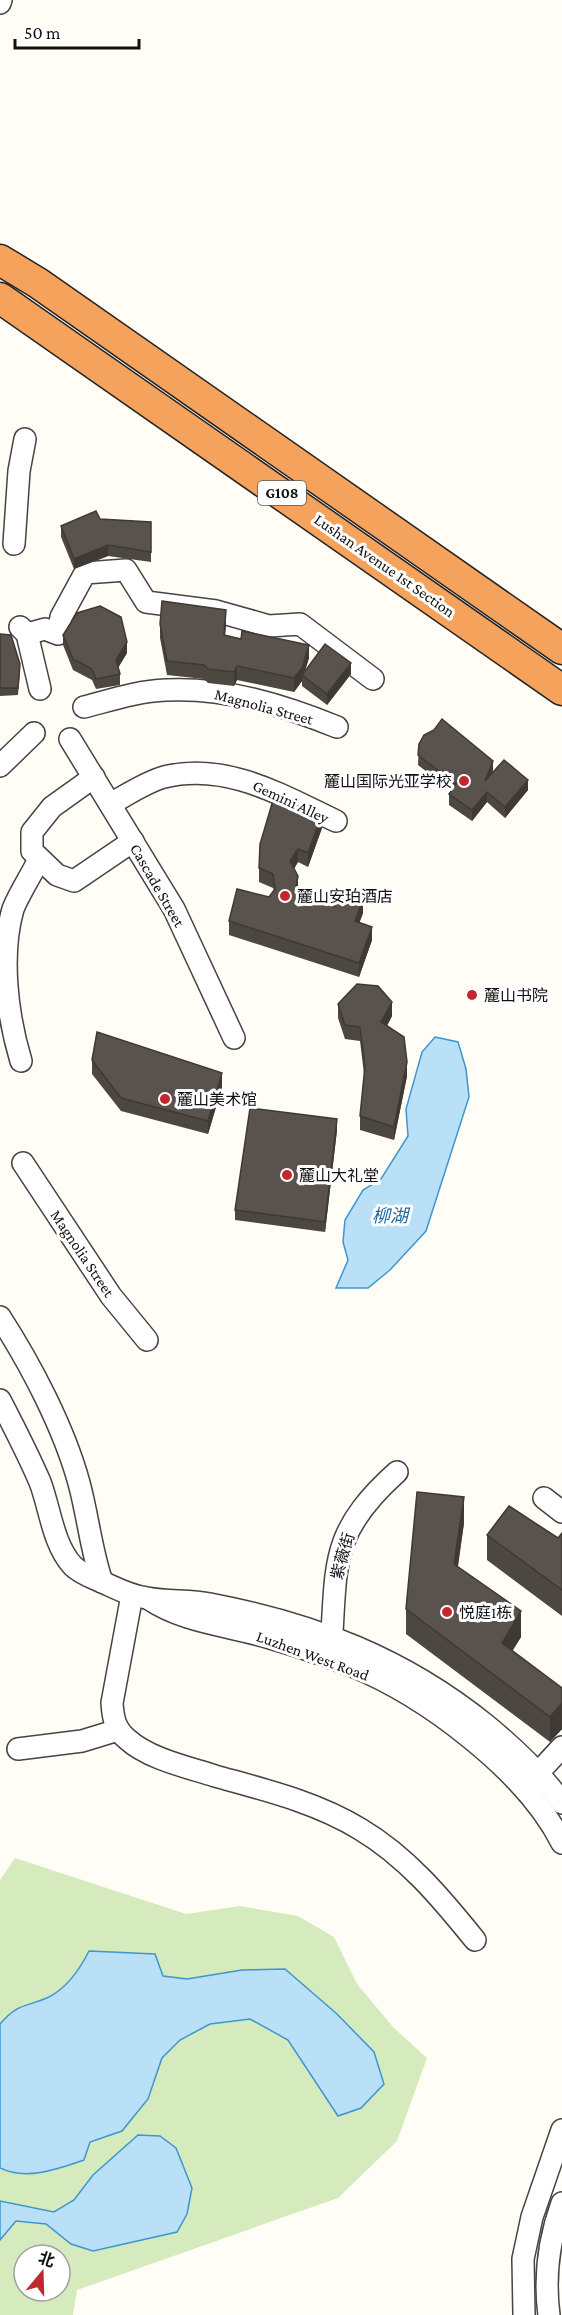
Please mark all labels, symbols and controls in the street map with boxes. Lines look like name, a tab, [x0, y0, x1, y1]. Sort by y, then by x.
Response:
scale bar	[15, 12, 140, 50]
text: 50 m	[24, 23, 61, 43]
road number: G108	[258, 481, 306, 505]
street label: Lushan Avenue 1st Section	[311, 510, 458, 621]
street label: Magnolia Street	[213, 685, 316, 729]
place label: 麓山国际光亚学校	[324, 773, 452, 790]
marker: 麓山国际光亚学校	[457, 774, 471, 788]
street label: Gemini Alley	[250, 776, 332, 828]
street label: Cascade Street	[127, 841, 189, 930]
place label: 麓山安珀酒店	[297, 887, 393, 905]
marker: 麓山安珀酒店	[278, 889, 292, 903]
place label: 麓山书院	[484, 987, 548, 1004]
marker: 麓山书院	[465, 988, 479, 1002]
place label: 麓山美术馆	[177, 1091, 257, 1108]
marker: 麓山美术馆	[158, 1092, 172, 1106]
place label: 麓山大礼堂	[299, 1167, 379, 1184]
marker: 麓山大礼堂	[280, 1168, 294, 1182]
water label: 柳湖	[372, 1206, 411, 1226]
street label: Magnolia Street	[46, 1207, 118, 1301]
street label: 紫薇街	[328, 1531, 357, 1582]
place label: 悦庭1栋	[459, 1604, 512, 1621]
marker: 悦庭1栋	[440, 1605, 454, 1619]
street label: Luzhen West Road	[254, 1627, 372, 1684]
north arrow	[12, 2243, 72, 2303]
text: 北	[36, 2249, 57, 2270]

